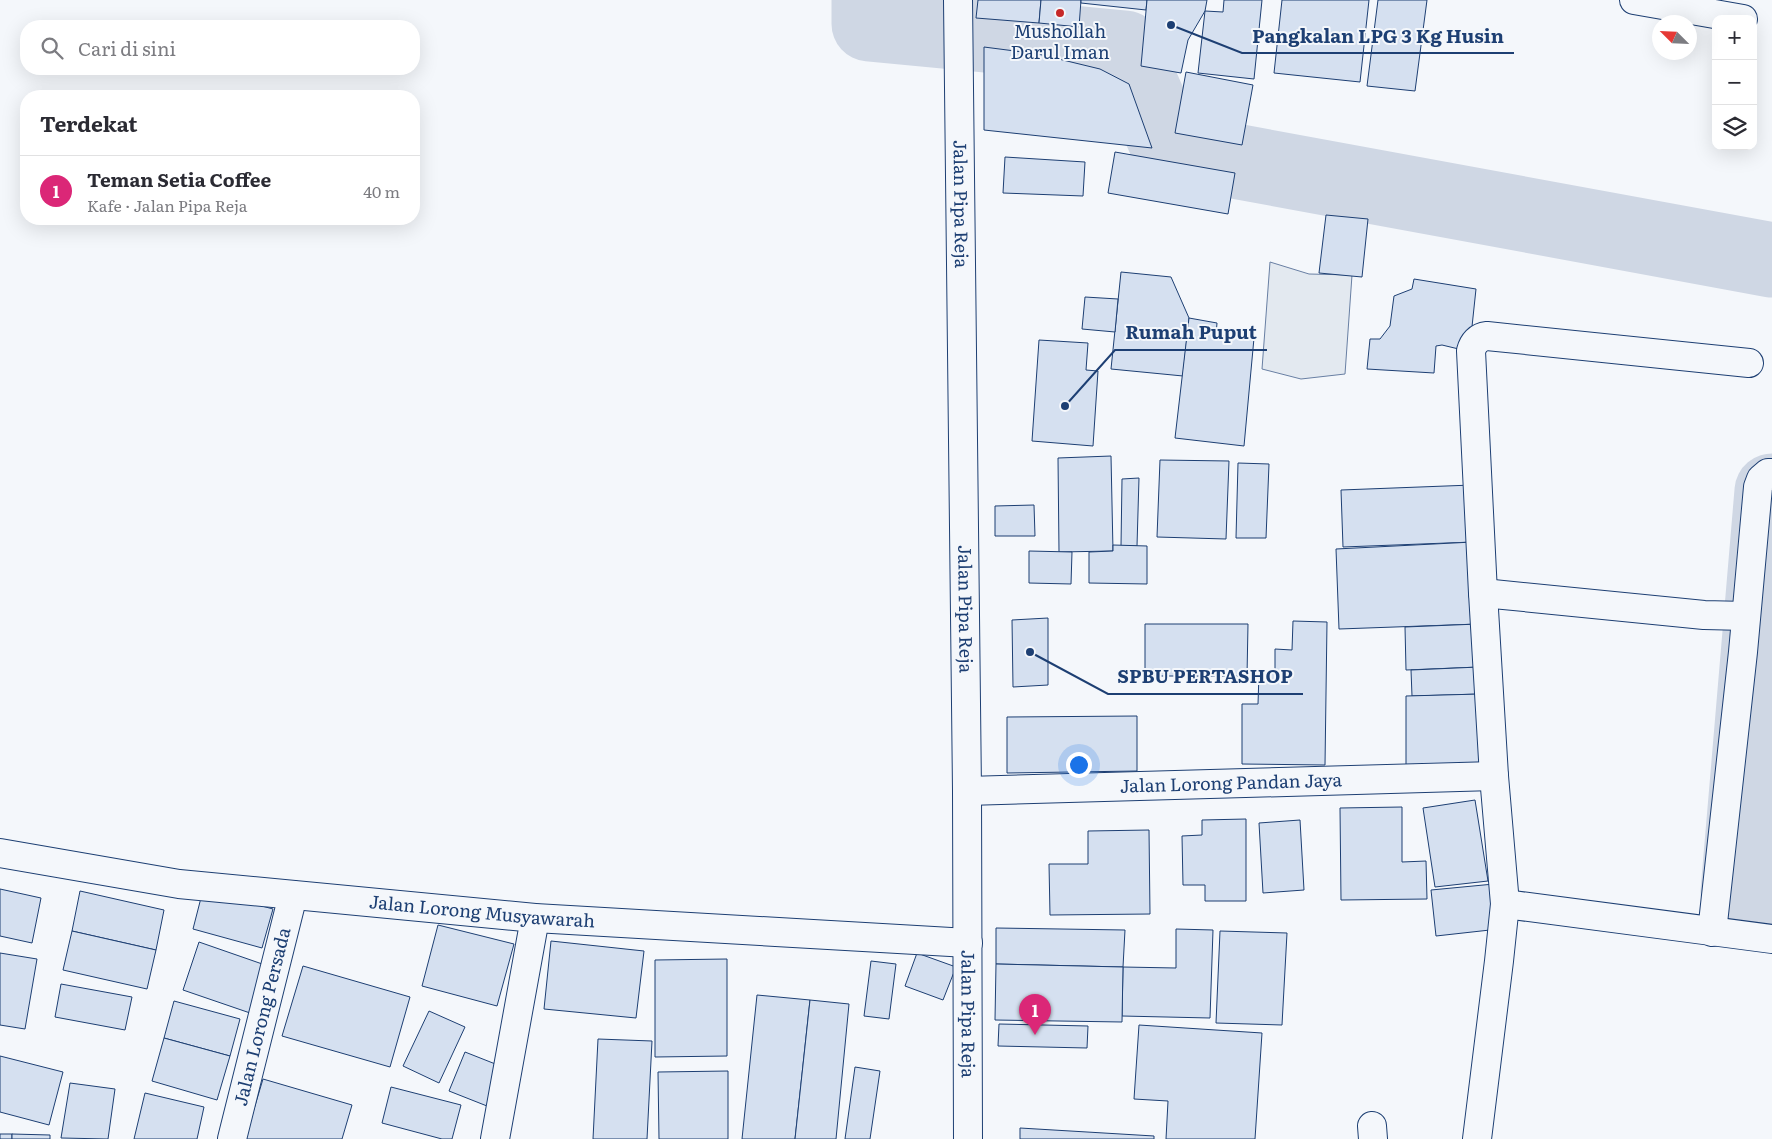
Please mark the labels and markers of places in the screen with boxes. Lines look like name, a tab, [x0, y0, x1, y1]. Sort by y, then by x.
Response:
marker: Mushollah Darul Iman	[1054, 7, 1066, 19]
place label: Mushollah Darul Iman	[1010, 17, 1110, 65]
callout: Pangkalan LPG 3 Kg Husin	[1242, 19, 1514, 53]
callout: Rumah Puput	[1115, 316, 1267, 350]
callout: SPBU PERTASHOP	[1108, 660, 1303, 694]
pin: 1	[1019, 994, 1051, 1035]

